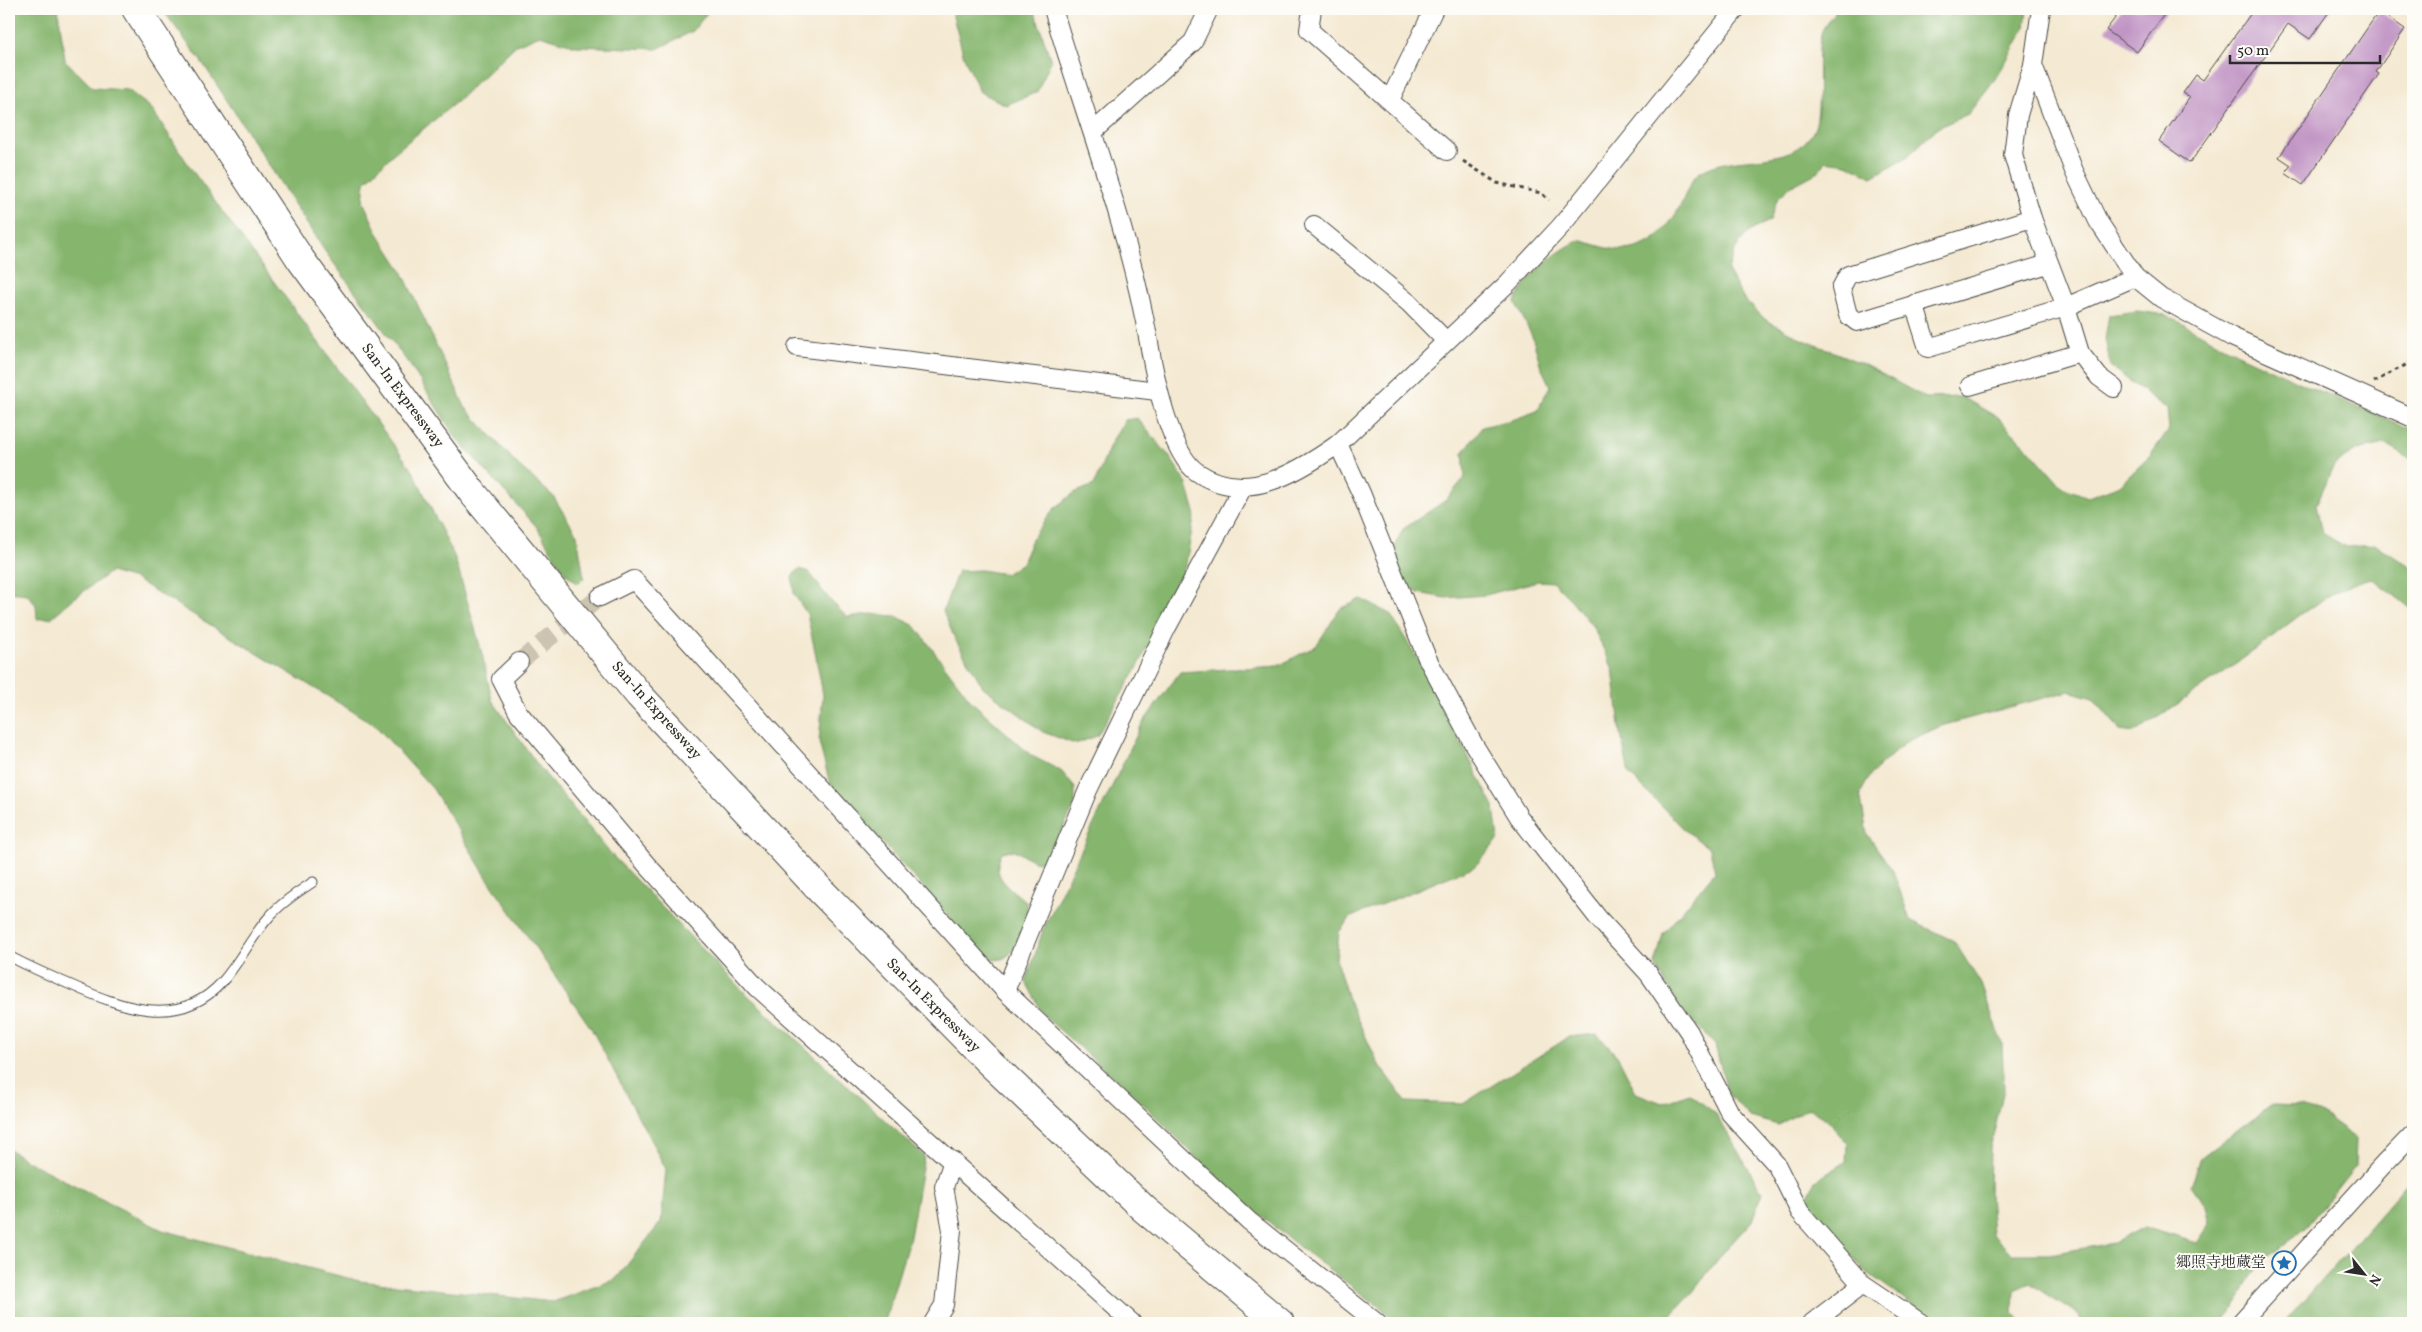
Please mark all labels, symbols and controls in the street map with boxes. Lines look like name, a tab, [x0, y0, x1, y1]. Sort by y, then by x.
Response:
scale bar	[2230, 32, 2380, 64]
text: 50 m	[2237, 41, 2269, 62]
street label: San-In Expressway	[356, 339, 448, 453]
street label: San-In Expressway	[606, 657, 706, 765]
street label: San-In Expressway	[881, 954, 985, 1058]
place icon: 郷照寺地蔵堂	[2271, 1250, 2297, 1276]
north arrow	[2340, 1250, 2390, 1300]
place label: 郷照寺地蔵堂	[2176, 1253, 2266, 1274]
text: N	[2363, 1271, 2385, 1289]

